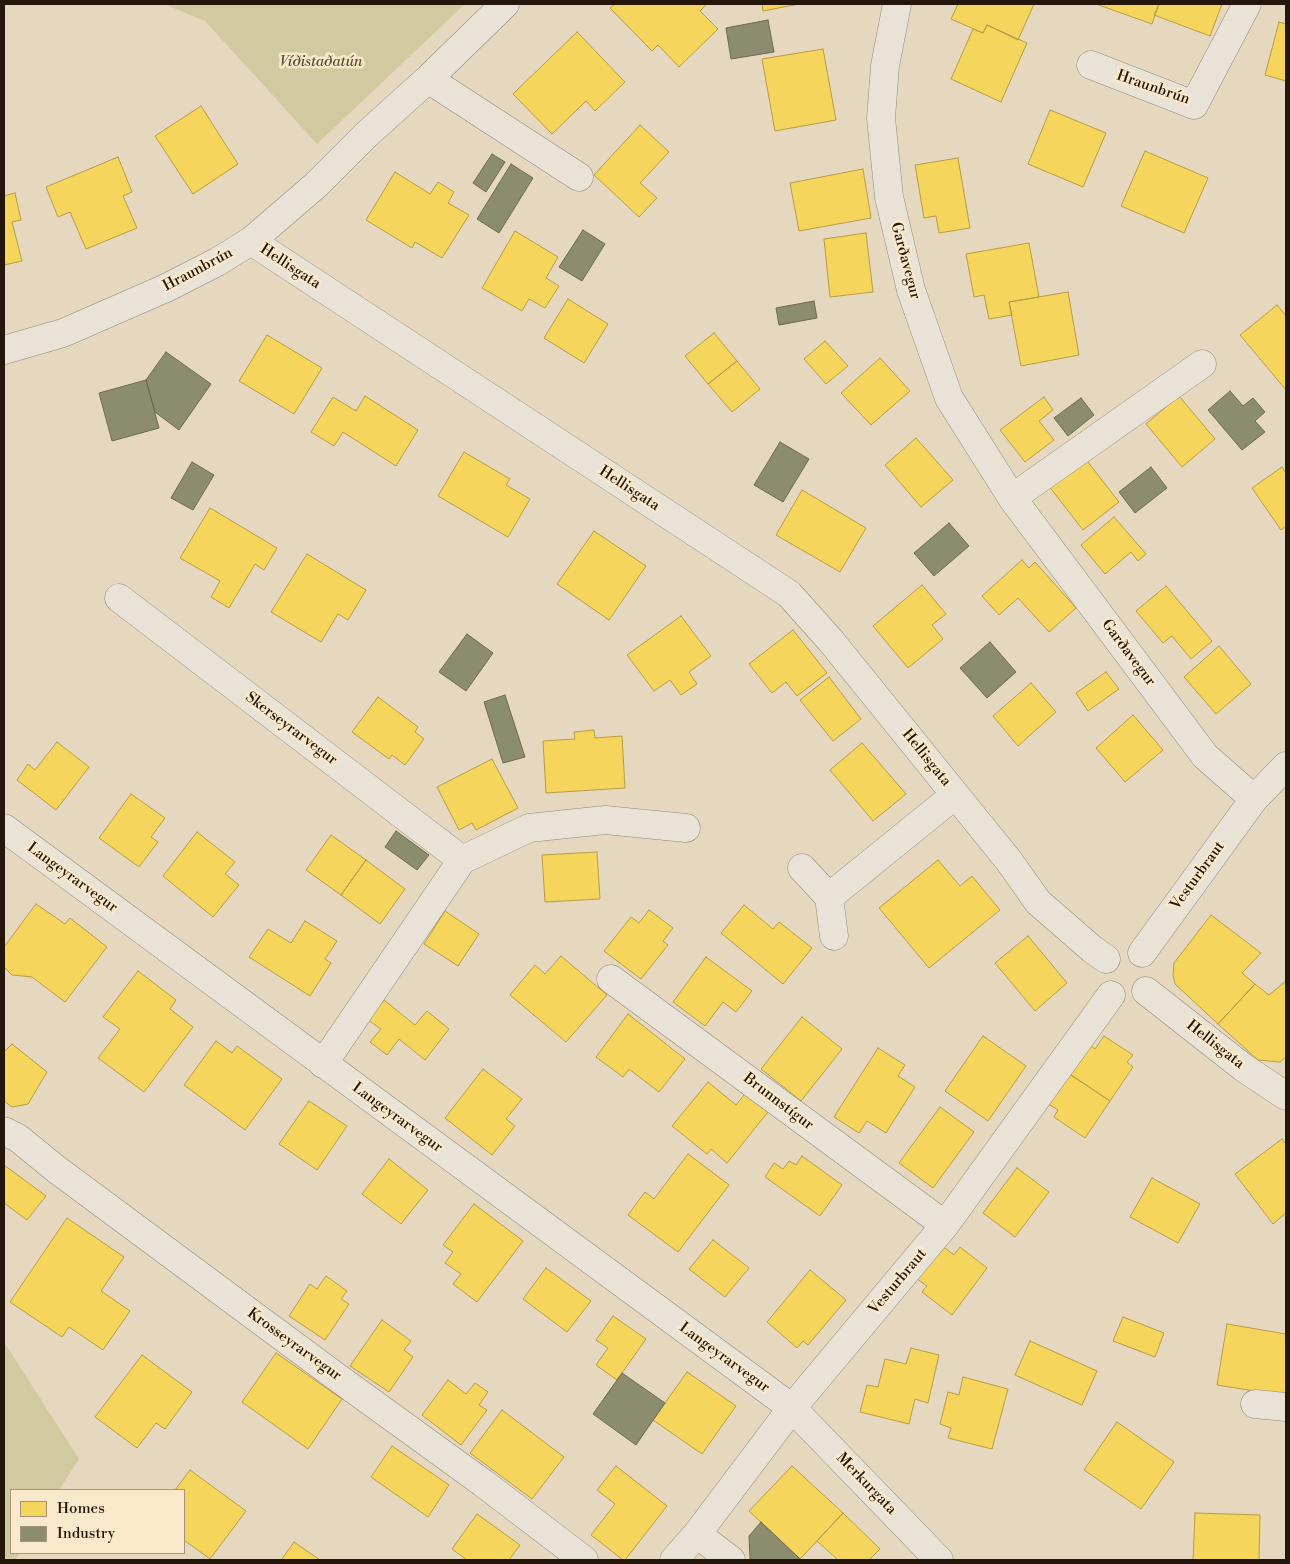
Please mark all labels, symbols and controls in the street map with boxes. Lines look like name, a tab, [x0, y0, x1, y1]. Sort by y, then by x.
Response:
park label: Víðistaðatún	[280, 53, 362, 71]
street label: Hraunbrún	[1114, 67, 1192, 109]
street label: Garðavegur	[886, 221, 924, 301]
street label: Hellisgata	[256, 241, 324, 293]
street label: Hraunbrún	[160, 244, 236, 296]
street label: Hellisgata	[595, 463, 663, 515]
street label: Garðavegur	[1097, 616, 1159, 690]
street label: Skerseyrarvegur	[241, 689, 341, 769]
street label: Hellisgata	[897, 726, 955, 790]
street label: Vesturbraut	[1167, 838, 1229, 914]
street label: Langeyrarvegur	[23, 839, 121, 917]
street label: Hellisgata	[1182, 1017, 1248, 1073]
street label: Brunnstígur	[739, 1070, 817, 1134]
street label: Langeyrarvegur	[348, 1079, 446, 1157]
street label: Vesturbraut	[865, 1245, 931, 1319]
street label: Krosseyrarvegur	[243, 1305, 345, 1385]
street label: Langeyrarvegur	[675, 1319, 773, 1397]
street label: Merkurgata	[832, 1449, 900, 1519]
legend	[10, 1489, 185, 1554]
text: Homes	[57, 1499, 105, 1518]
text: Industry	[57, 1524, 115, 1543]

